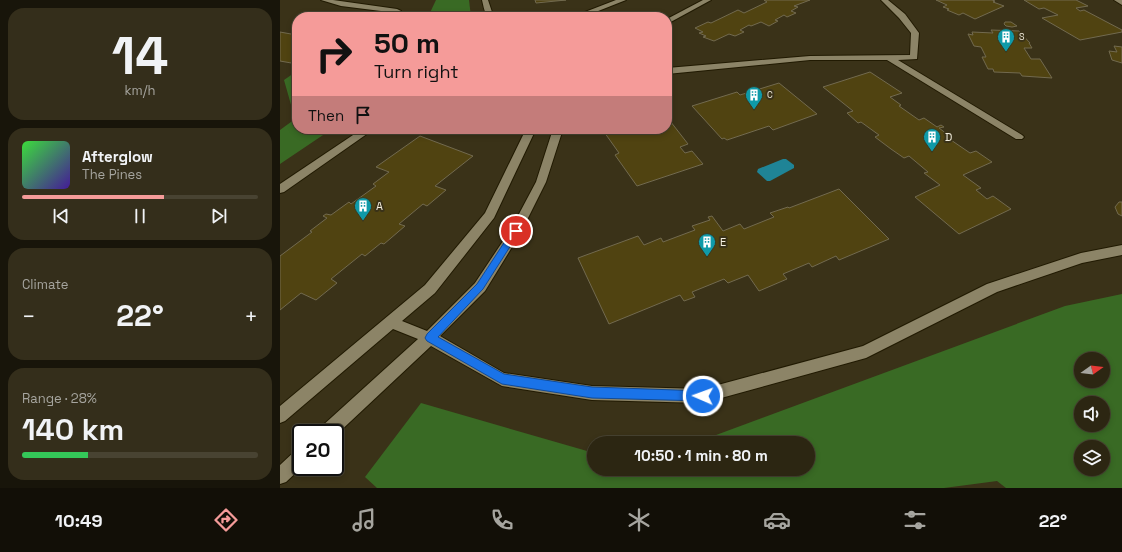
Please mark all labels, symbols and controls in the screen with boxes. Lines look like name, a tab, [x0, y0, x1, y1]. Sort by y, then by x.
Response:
text: 14	[112, 23, 168, 89]
text: 50 m	[374, 25, 440, 61]
building icon: S	[996, 27, 1016, 52]
icon: right	[308, 28, 360, 80]
place label: S	[1019, 31, 1025, 43]
text: Turn right	[374, 60, 458, 83]
text: km/h	[125, 82, 155, 99]
building icon: C	[744, 85, 764, 110]
place label: C	[767, 89, 773, 101]
icon: arrive	[352, 104, 374, 126]
text: Then	[308, 106, 344, 125]
building icon: D	[922, 127, 942, 152]
place label: D	[945, 130, 952, 144]
text: Afterglow	[82, 147, 153, 166]
text: The Pines	[82, 166, 142, 183]
building icon: A	[353, 196, 373, 221]
place label: A	[376, 199, 383, 213]
icon: previous	[50, 205, 72, 227]
icon: pause	[129, 205, 151, 227]
icon: next	[208, 205, 230, 227]
pin	[499, 214, 533, 248]
icon: arrive	[505, 220, 527, 242]
building icon: E	[697, 232, 717, 257]
place label: E	[720, 235, 726, 249]
text: Climate	[22, 276, 68, 293]
text: 22°	[116, 296, 164, 335]
text: −	[22, 302, 36, 330]
text: +	[244, 302, 258, 330]
north arrow	[1074, 352, 1110, 388]
map controls	[1074, 352, 1110, 476]
position arrow	[682, 375, 724, 417]
text: Range · 28%	[22, 390, 97, 407]
button: sound	[1074, 396, 1110, 432]
text: 140 km	[22, 410, 124, 449]
speed limit sign: 20	[292, 424, 344, 476]
button: layers	[1074, 440, 1110, 476]
text: 10:50 · 1 min · 80 m	[634, 446, 768, 465]
icon: directions	[212, 506, 240, 534]
icon: music	[350, 506, 378, 534]
icon: phone	[488, 506, 516, 534]
icon: climate	[625, 506, 653, 534]
icon: car	[763, 506, 791, 534]
icon: filters	[901, 506, 929, 534]
text: 10:49	[55, 509, 103, 532]
text: 22°	[1039, 509, 1067, 532]

